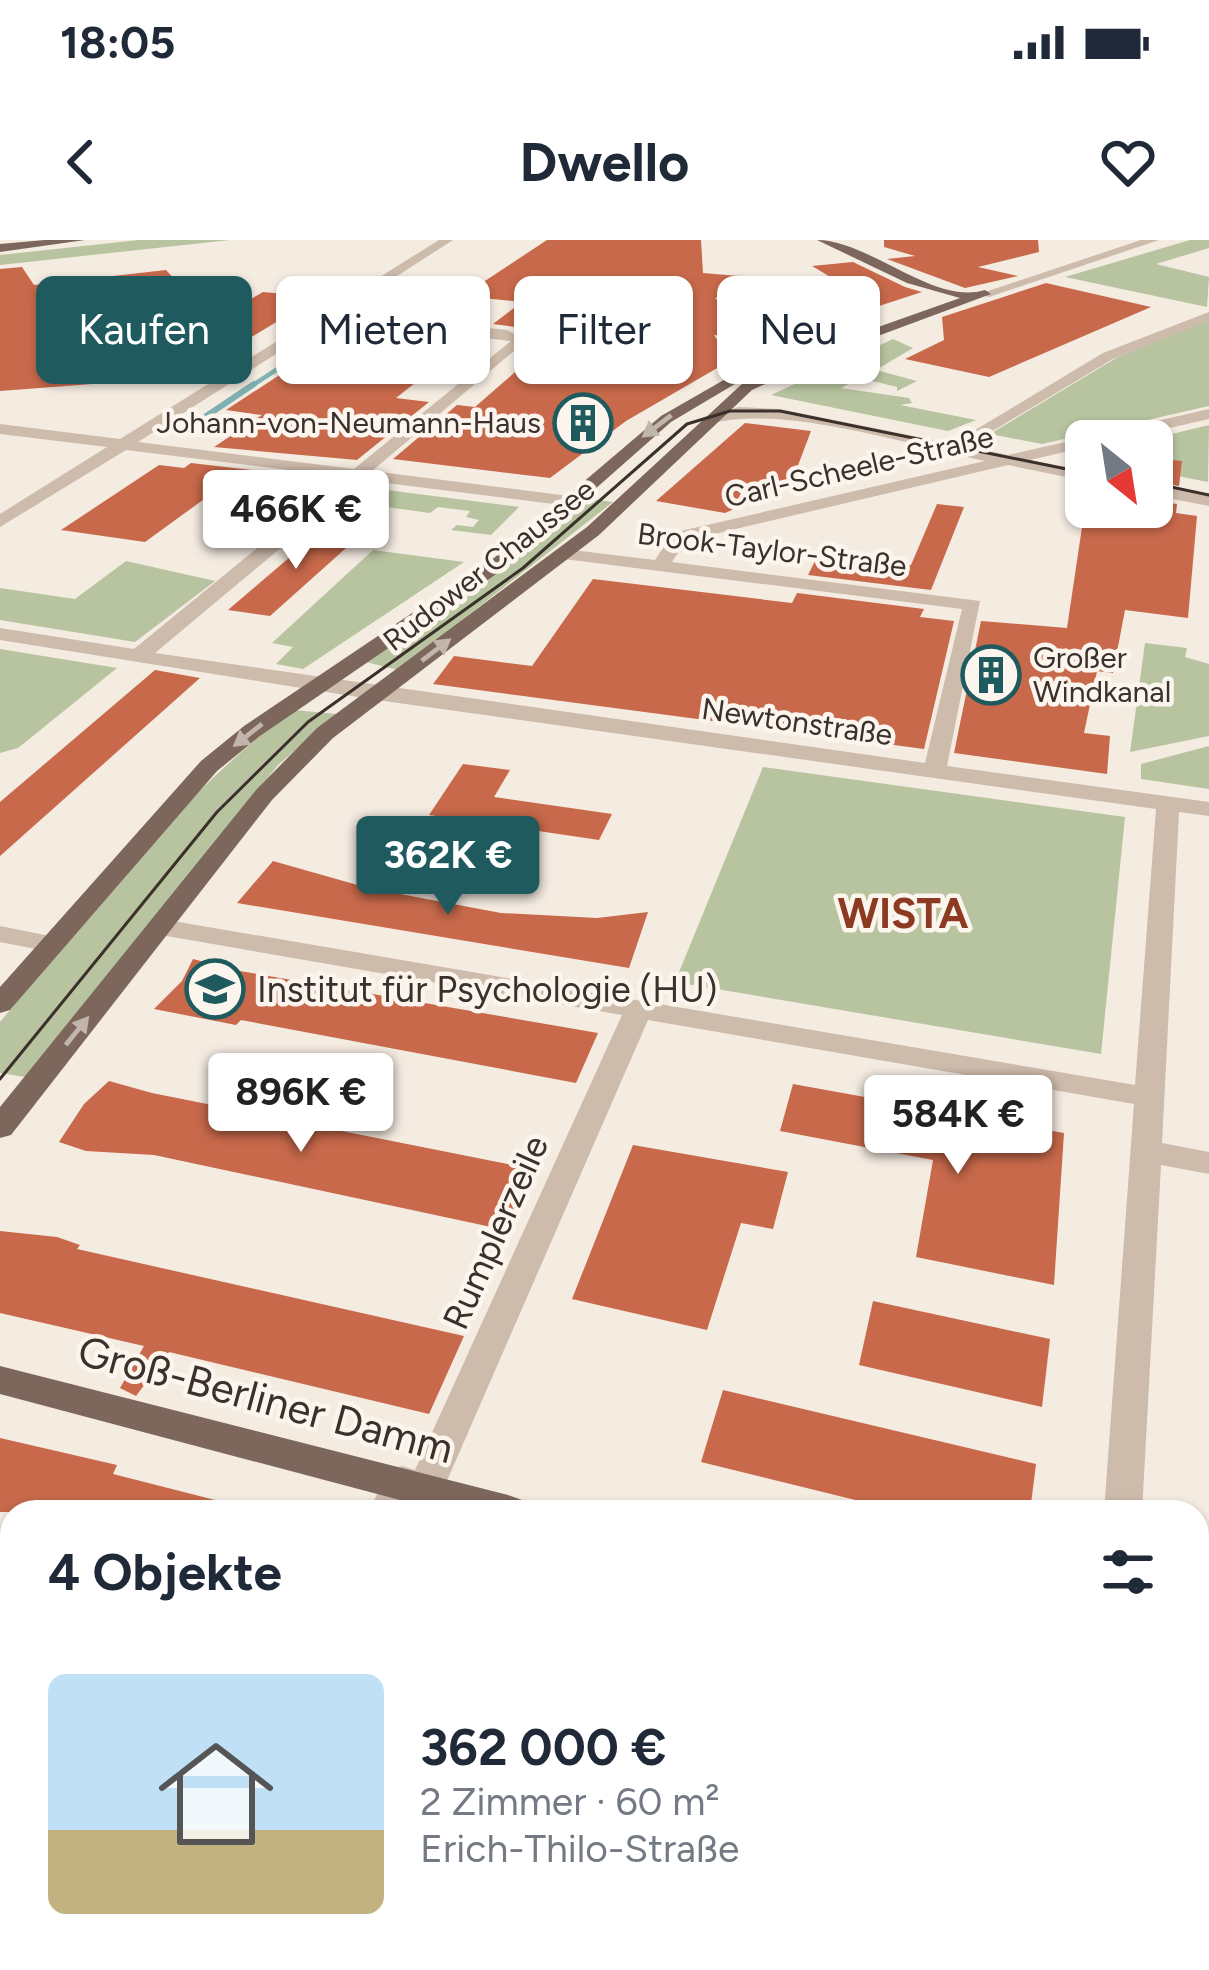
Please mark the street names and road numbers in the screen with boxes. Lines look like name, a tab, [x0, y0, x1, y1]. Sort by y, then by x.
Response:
street label: Carl-Scheele-Straße	[721, 418, 997, 515]
street label: Rudower Chaussee	[376, 471, 602, 659]
street label: Brook-Taylor-Straße	[635, 515, 909, 584]
street label: Newtonstraße	[699, 690, 895, 753]
street label: Rumplerzeile	[434, 1129, 557, 1336]
street label: Groß-Berliner Damm	[73, 1325, 459, 1474]

